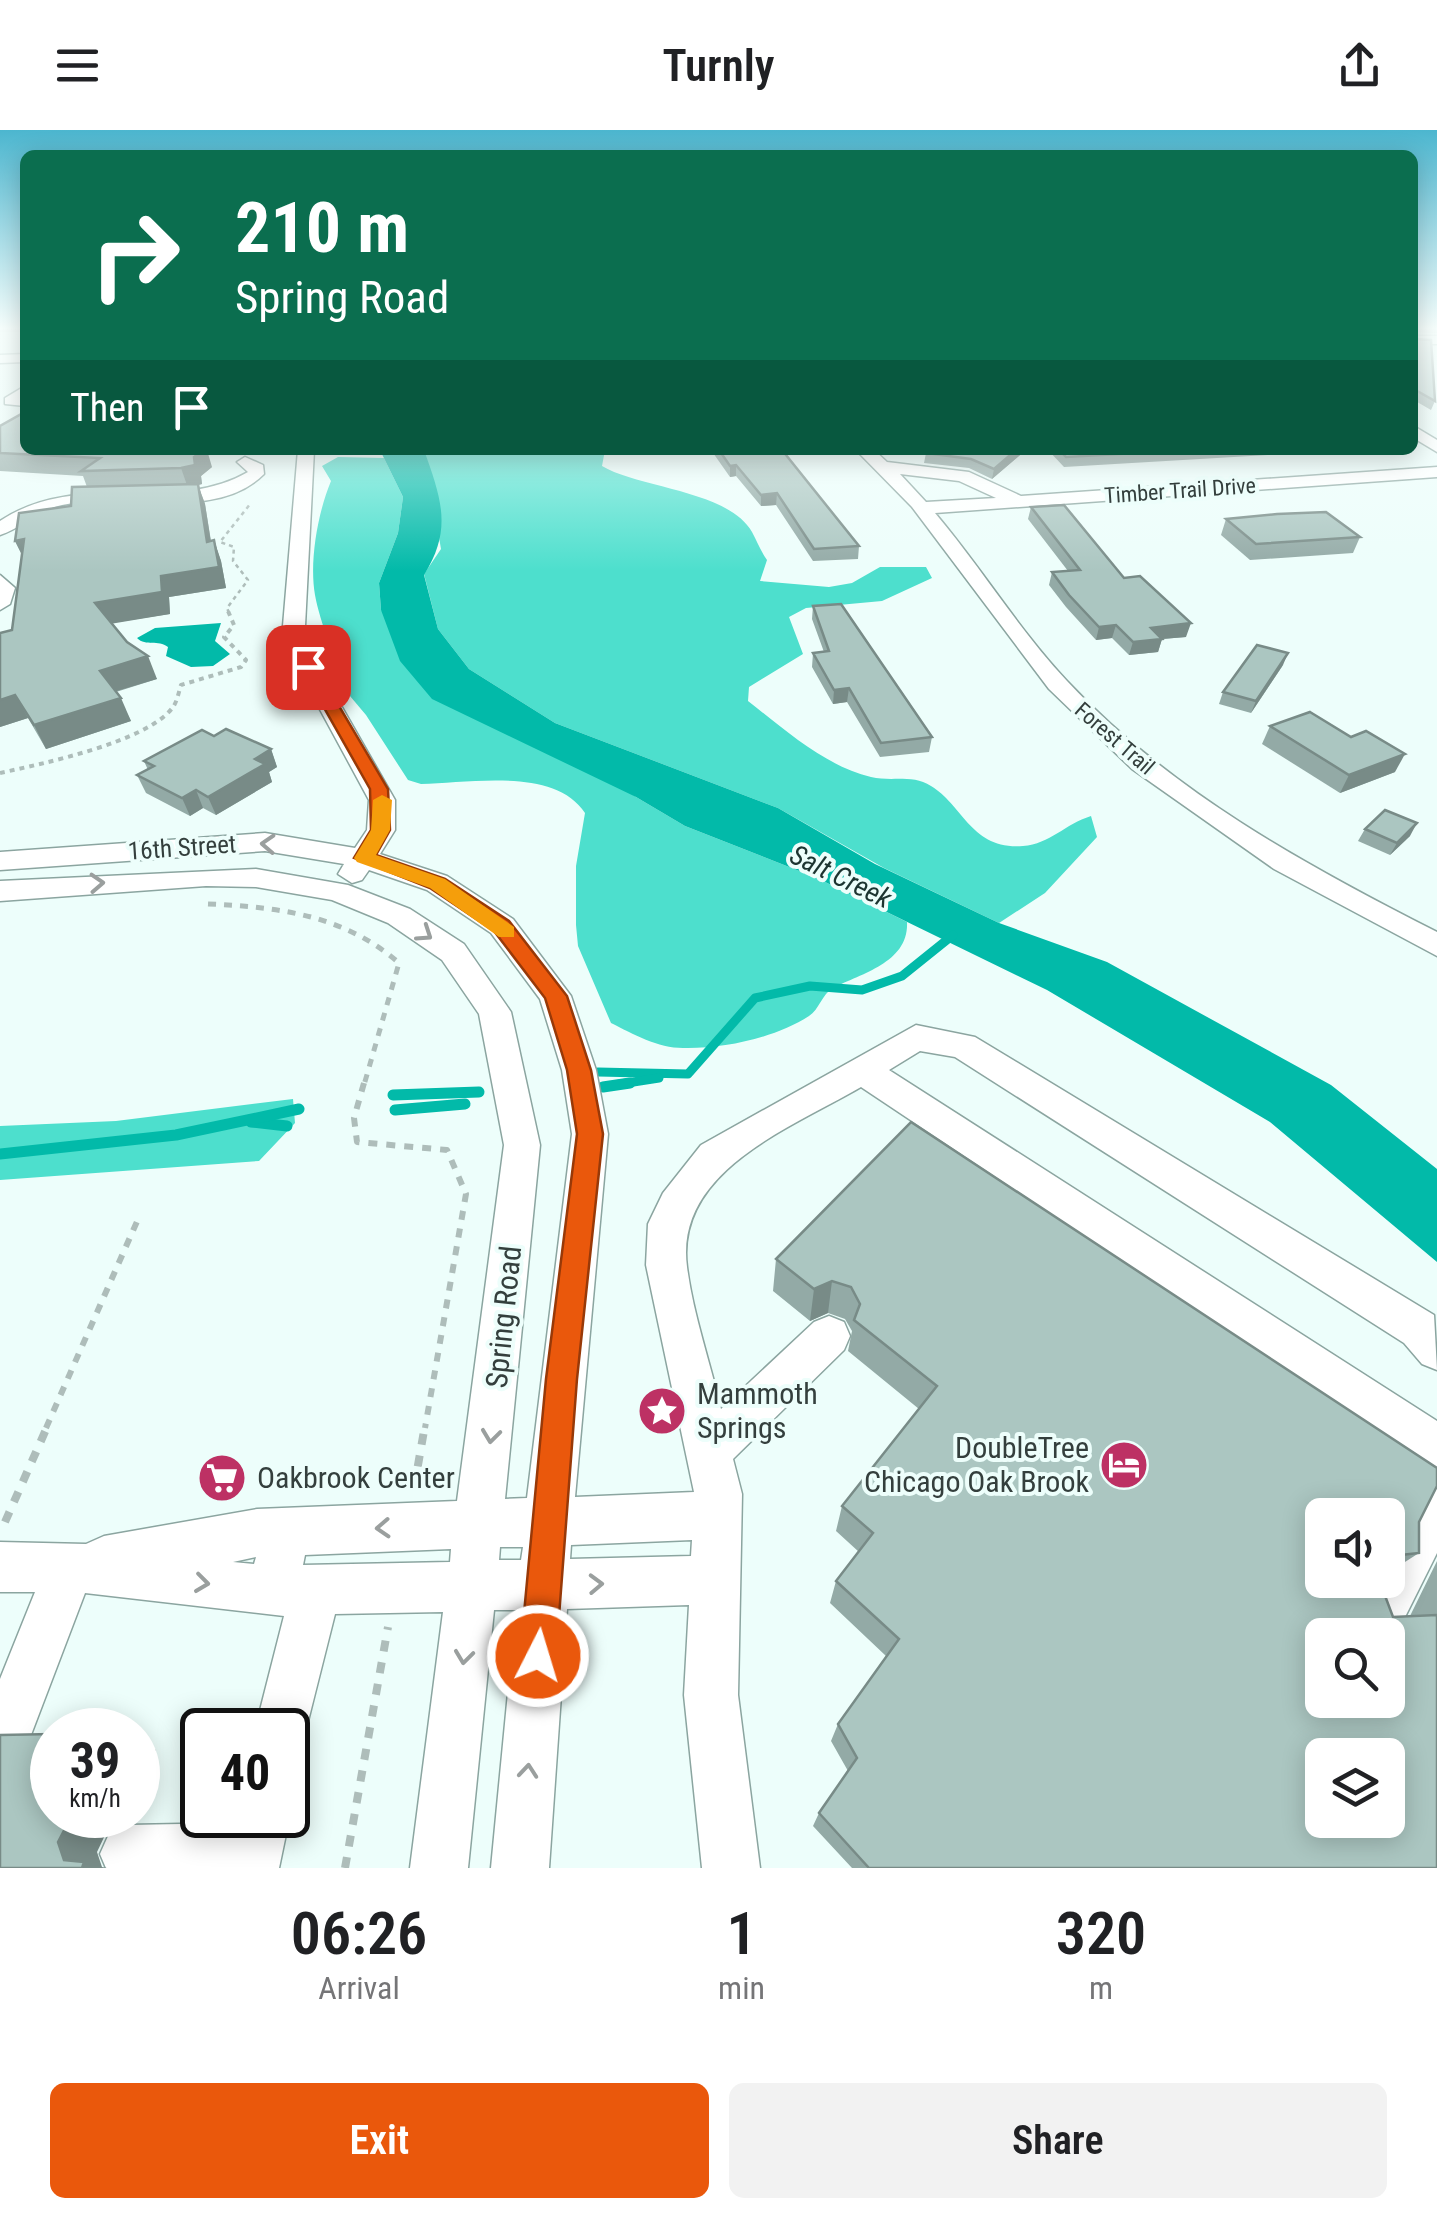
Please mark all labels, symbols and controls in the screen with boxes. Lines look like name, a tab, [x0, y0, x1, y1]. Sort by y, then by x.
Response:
icon: menu	[50, 38, 105, 93]
icon: share	[1332, 38, 1387, 93]
text: Turnly	[662, 39, 775, 92]
text: 210 m	[235, 187, 409, 269]
icon: right	[70, 190, 200, 320]
text: Spring Road	[235, 271, 449, 324]
icon: arrive	[164, 380, 219, 435]
text: Then	[70, 386, 144, 430]
street label: Timber Trail Drive	[1103, 473, 1257, 508]
pin	[266, 625, 351, 710]
icon: arrive	[281, 640, 336, 695]
street label: Forest Trail	[1070, 697, 1159, 780]
street label: 16th Street	[127, 829, 237, 866]
one-way arrow	[259, 834, 275, 855]
water label: Salt Creek	[785, 838, 898, 915]
one-way arrow	[90, 873, 106, 894]
one-way arrow	[414, 922, 433, 940]
street label: Spring Road	[479, 1244, 528, 1390]
place label: Mammoth Springs	[697, 1376, 818, 1445]
place icon: Mammoth Springs	[636, 1385, 688, 1437]
one-way arrow	[481, 1429, 502, 1445]
place label: DoubleTree Chicago Oak Brook	[864, 1430, 1089, 1499]
hotel icon: DoubleTree Chicago Oak Brook	[1098, 1439, 1150, 1491]
supermarket icon: Oakbrook Center	[196, 1452, 248, 1504]
place label: Oakbrook Center	[257, 1460, 455, 1495]
map controls	[1305, 1498, 1405, 1838]
button: sound	[1305, 1498, 1405, 1598]
one-way arrow	[374, 1517, 390, 1538]
one-way arrow	[194, 1572, 210, 1593]
one-way arrow	[589, 1573, 605, 1594]
position arrow	[486, 1604, 590, 1708]
button: search	[1305, 1618, 1405, 1718]
one-way arrow	[454, 1649, 475, 1665]
speed limit sign: 40	[180, 1708, 310, 1838]
text: 39	[70, 1732, 120, 1790]
button: layers	[1305, 1738, 1405, 1838]
one-way arrow	[516, 1762, 538, 1778]
text: km/h	[69, 1784, 121, 1813]
text: 06:26	[291, 1898, 427, 1969]
text: 1	[726, 1898, 757, 1969]
text: 320	[1056, 1898, 1146, 1969]
text: Arrival	[318, 1969, 400, 2007]
text: min	[718, 1969, 765, 2007]
text: m	[1089, 1969, 1113, 2007]
button: Exit	[50, 2083, 709, 2198]
button: Share	[729, 2083, 1387, 2198]

